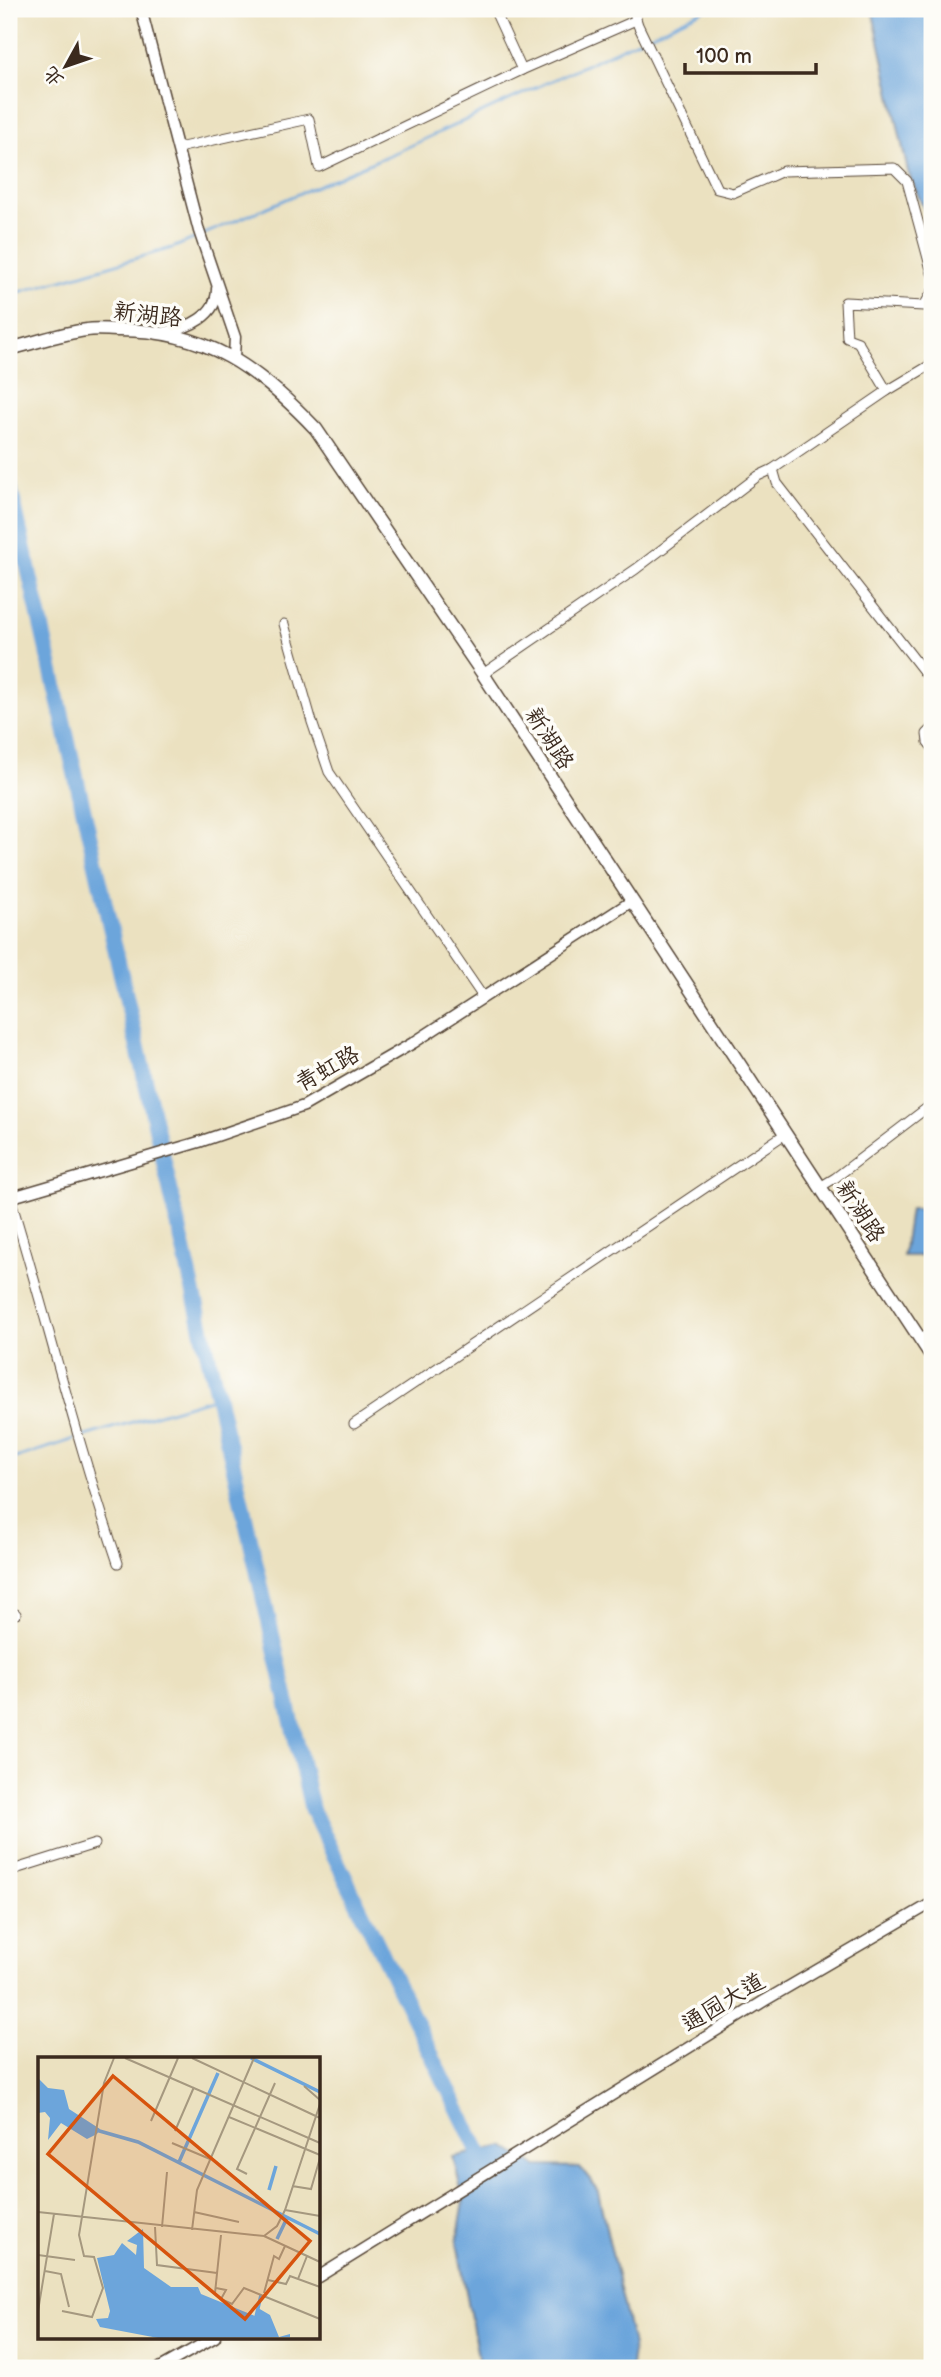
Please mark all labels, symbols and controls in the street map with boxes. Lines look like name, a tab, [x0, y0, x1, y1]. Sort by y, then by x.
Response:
north arrow	[32, 32, 102, 102]
scale bar	[685, 32, 817, 76]
text: 100 m	[696, 44, 752, 69]
text: 北	[39, 61, 69, 91]
street label: 新湖路	[112, 297, 184, 333]
street label: 新湖路	[519, 702, 580, 775]
street label: 青虹路	[291, 1040, 364, 1098]
street label: 新湖路	[830, 1175, 891, 1248]
street label: 通园大道	[677, 1967, 770, 2039]
inset map	[38, 2057, 320, 2338]

